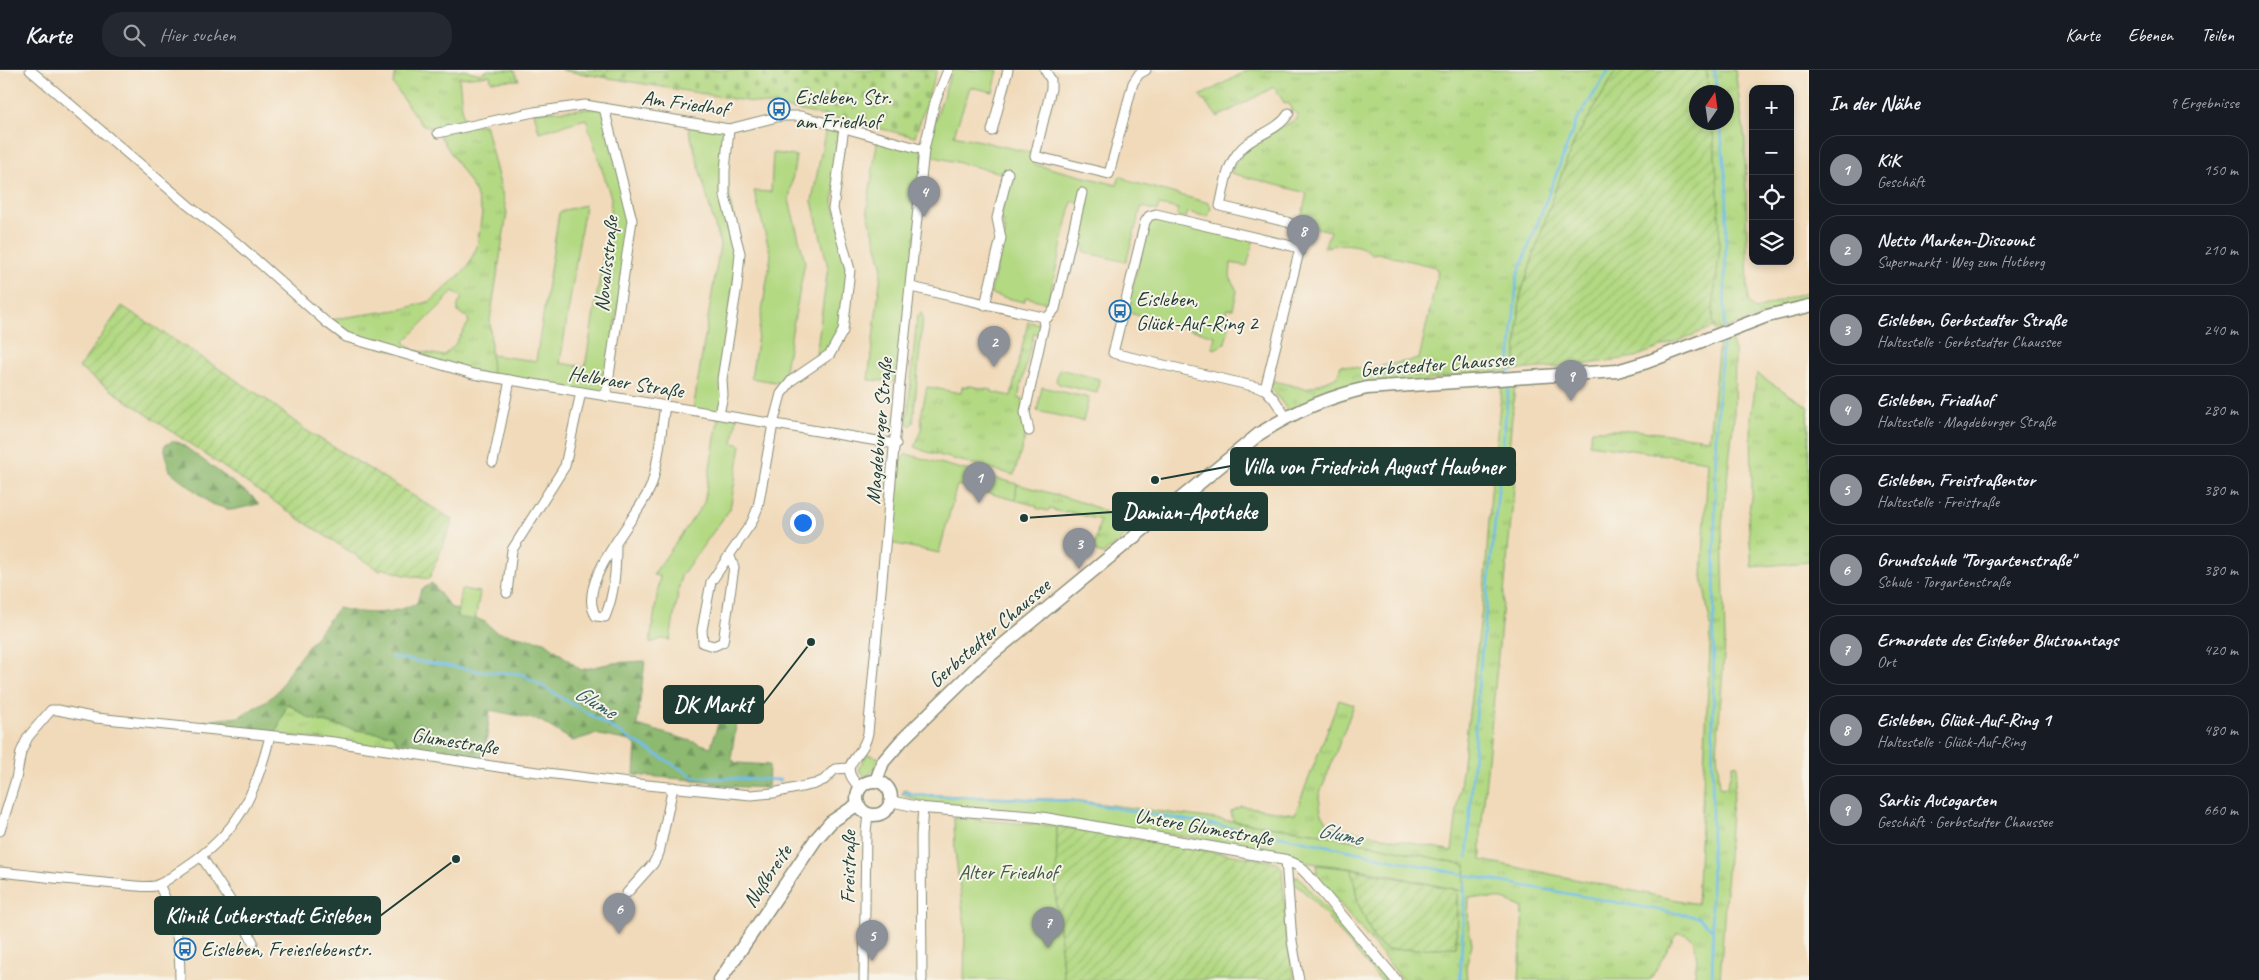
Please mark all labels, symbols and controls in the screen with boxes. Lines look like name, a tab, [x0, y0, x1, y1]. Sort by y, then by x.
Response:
search box	[102, 12, 452, 57]
text: Karte	[25, 20, 72, 50]
icon: search	[120, 21, 148, 49]
text: Hier suchen	[160, 23, 236, 47]
text: Karte	[2065, 24, 2100, 46]
text: Ebenen	[2128, 24, 2173, 46]
text: Teilen	[2201, 24, 2234, 46]
street label: Am Friedhof	[640, 84, 734, 122]
place label: Eisleben, Str. am Friedhof	[795, 84, 892, 134]
north arrow	[1689, 85, 1734, 130]
map controls	[1749, 85, 1794, 265]
button: +	[1749, 85, 1794, 130]
text: In der Nähe	[1829, 90, 1919, 116]
text: 9 Ergebnisse	[2170, 93, 2239, 113]
bus stop icon: Eisleben, Str. am Friedhof	[767, 97, 791, 121]
button: −	[1749, 130, 1794, 175]
text: KiK	[1877, 148, 1900, 172]
text: 1	[1842, 160, 1850, 180]
text: 150 m	[2204, 160, 2238, 180]
text: Geschäft	[1877, 172, 1925, 192]
button: locate	[1749, 175, 1794, 220]
pin: 4	[908, 176, 940, 217]
street label: Novalisstraße	[588, 213, 624, 313]
pin: 8	[1287, 215, 1319, 256]
button: layers	[1749, 220, 1794, 265]
text: Netto Marken-Discount	[1877, 228, 2034, 252]
text: 2	[1842, 240, 1850, 260]
text: 210 m	[2204, 240, 2238, 260]
text: Supermarkt · Weg zum Hutberg	[1877, 252, 2045, 272]
place label: Eisleben, Glück-Auf-Ring 2	[1136, 286, 1259, 336]
bus stop icon: Eisleben, Glück-Auf-Ring 2	[1108, 299, 1132, 323]
text: Eisleben, Gerbstedter Straße	[1877, 308, 2066, 332]
text: 3	[1842, 320, 1850, 340]
text: 240 m	[2204, 320, 2238, 340]
pin: 2	[978, 326, 1010, 367]
text: Haltestelle · Gerbstedter Chaussee	[1877, 332, 2061, 352]
street label: Gerbstedter Chaussee	[1359, 346, 1517, 382]
street label: Magdeburger Straße	[860, 355, 899, 505]
street label: Helbraer Straße	[567, 360, 687, 404]
pin: 9	[1555, 360, 1587, 401]
text: Eisleben, Friedhof	[1877, 388, 1994, 412]
text: 4	[1842, 400, 1850, 420]
text: 280 m	[2204, 400, 2238, 420]
text: Haltestelle · Magdeburger Straße	[1877, 412, 2055, 432]
callout: Villa von Friedrich August Haubner	[1231, 448, 1515, 485]
text: Villa von Friedrich August Haubner	[1242, 453, 1506, 481]
pin: 1	[963, 462, 995, 503]
text: Eisleben, Freistraßentor	[1877, 468, 2035, 492]
text: 5	[1843, 480, 1849, 500]
text: 380 m	[2204, 480, 2238, 500]
text: Haltestelle · Freistraße	[1877, 492, 1999, 512]
callout: Damian-Apotheke	[1113, 493, 1267, 530]
text: Damian-Apotheke	[1123, 498, 1259, 526]
your location	[790, 510, 816, 536]
pin: 3	[1063, 528, 1095, 569]
text: Grundschule "Torgartenstraße"	[1877, 548, 2075, 572]
text: 6	[1842, 560, 1850, 580]
text: 380 m	[2204, 560, 2238, 580]
street label: Gerbstedter Chaussee	[922, 571, 1057, 693]
text: Schule · Torgartenstraße	[1877, 572, 2010, 592]
text: Ermordete des Eisleber Blutsonntags	[1877, 628, 2118, 652]
text: 7	[1842, 640, 1850, 660]
text: 420 m	[2204, 640, 2238, 660]
text: Ort	[1877, 652, 1896, 672]
water label: Glume	[570, 679, 625, 727]
callout: DK Markt	[664, 686, 763, 723]
text: DK Markt	[674, 691, 756, 719]
text: Eisleben, Glück-Auf-Ring 1	[1877, 708, 2051, 732]
text: 8	[1842, 720, 1850, 740]
text: 480 m	[2204, 720, 2238, 740]
street label: Glumestraße	[410, 721, 502, 761]
text: Haltestelle · Glück-Auf-Ring	[1877, 732, 2025, 752]
text: Sarkis Autogarten	[1877, 788, 1996, 812]
text: 9	[1842, 800, 1850, 820]
text: 660 m	[2204, 800, 2238, 820]
street label: Untere Glumestraße	[1133, 802, 1277, 852]
text: Geschäft · Gerbstedter Chaussee	[1877, 812, 2053, 832]
water label: Glume	[1316, 816, 1368, 853]
street label: Freistraße	[834, 828, 862, 904]
street label: Nußbreite	[737, 839, 798, 912]
park label: Alter Friedhof	[958, 859, 1063, 885]
pin: 6	[603, 893, 635, 934]
callout: Klinik Lutherstadt Eisleben	[155, 897, 380, 934]
text: Klinik Lutherstadt Eisleben	[165, 902, 372, 930]
pin: 7	[1032, 907, 1064, 948]
pin: 5	[856, 920, 888, 961]
place label: Eisleben, Freieslebenstr.	[201, 936, 372, 962]
bus stop icon: Eisleben, Freieslebenstr.	[173, 937, 197, 961]

